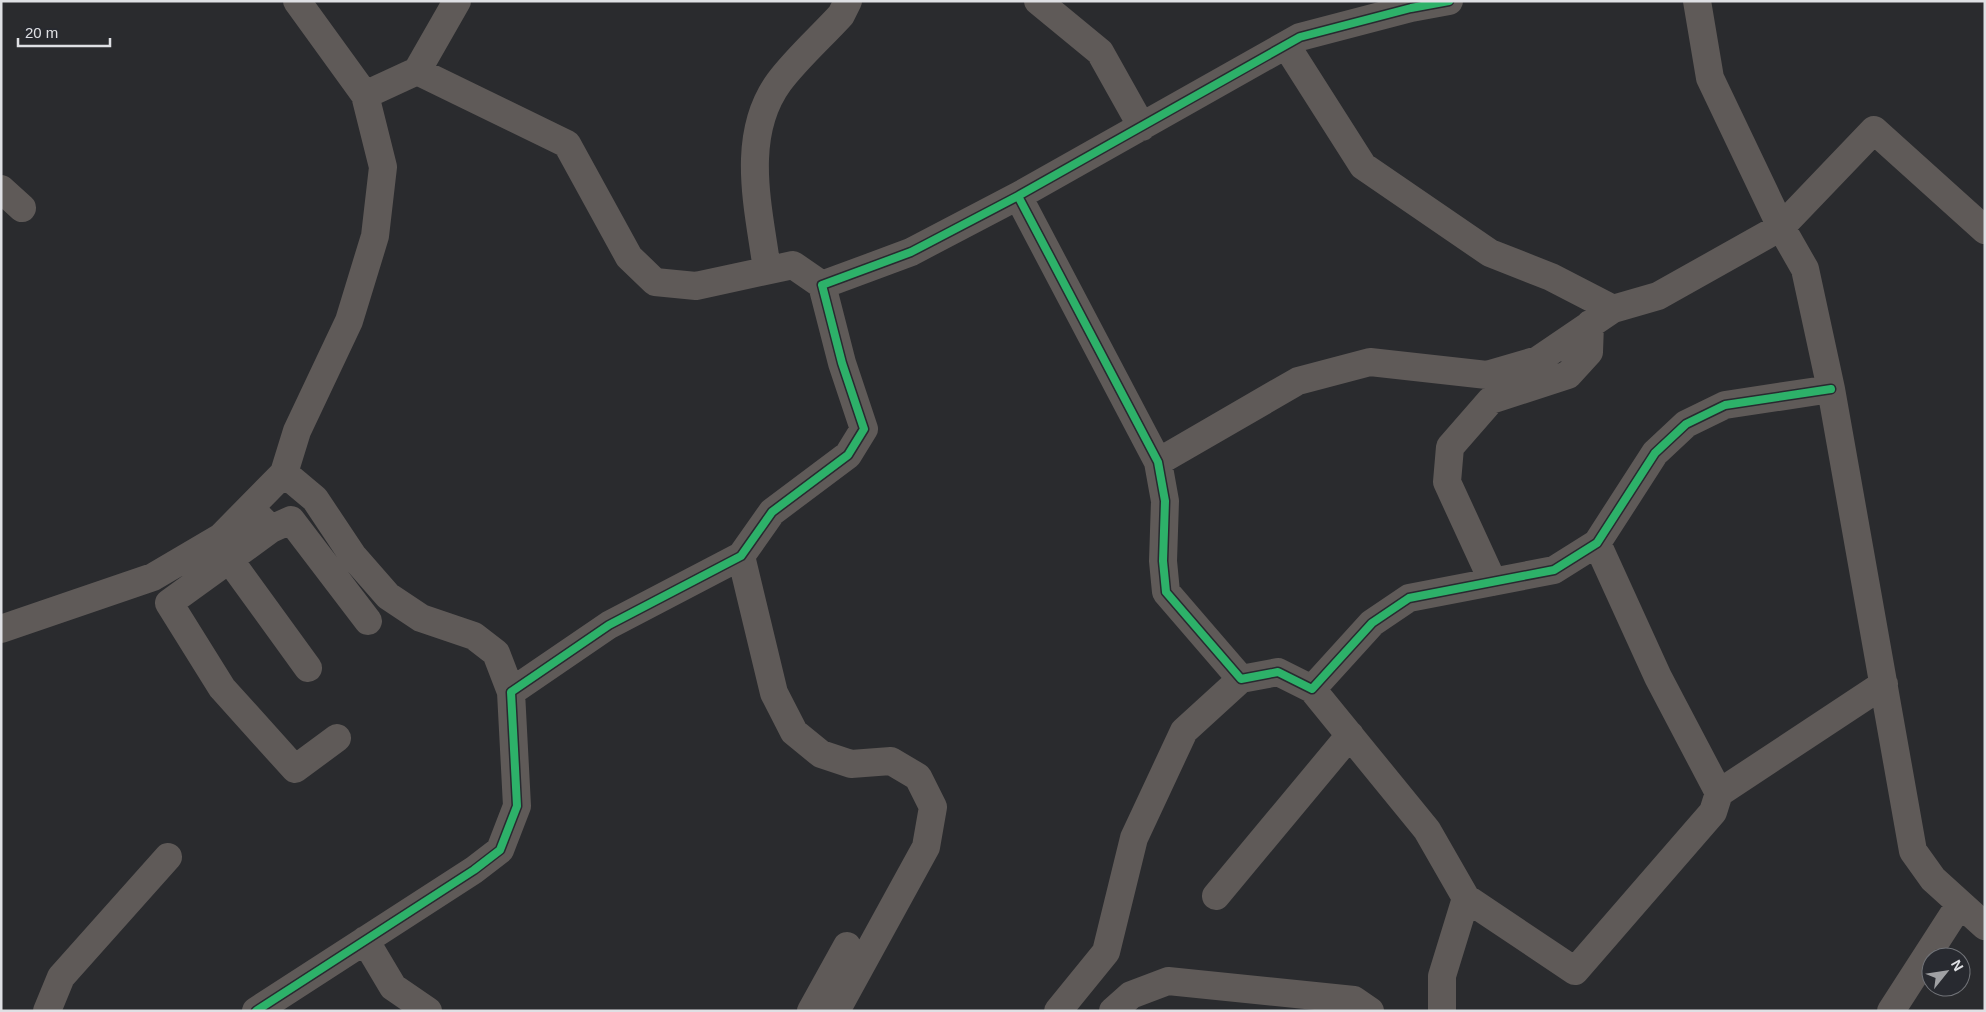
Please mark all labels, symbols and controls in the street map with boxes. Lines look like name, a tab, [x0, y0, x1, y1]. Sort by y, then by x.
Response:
scale bar	[18, 15, 110, 47]
text: 20 m	[25, 24, 58, 41]
north arrow	[1921, 947, 1971, 997]
text: N	[1948, 957, 1967, 974]

